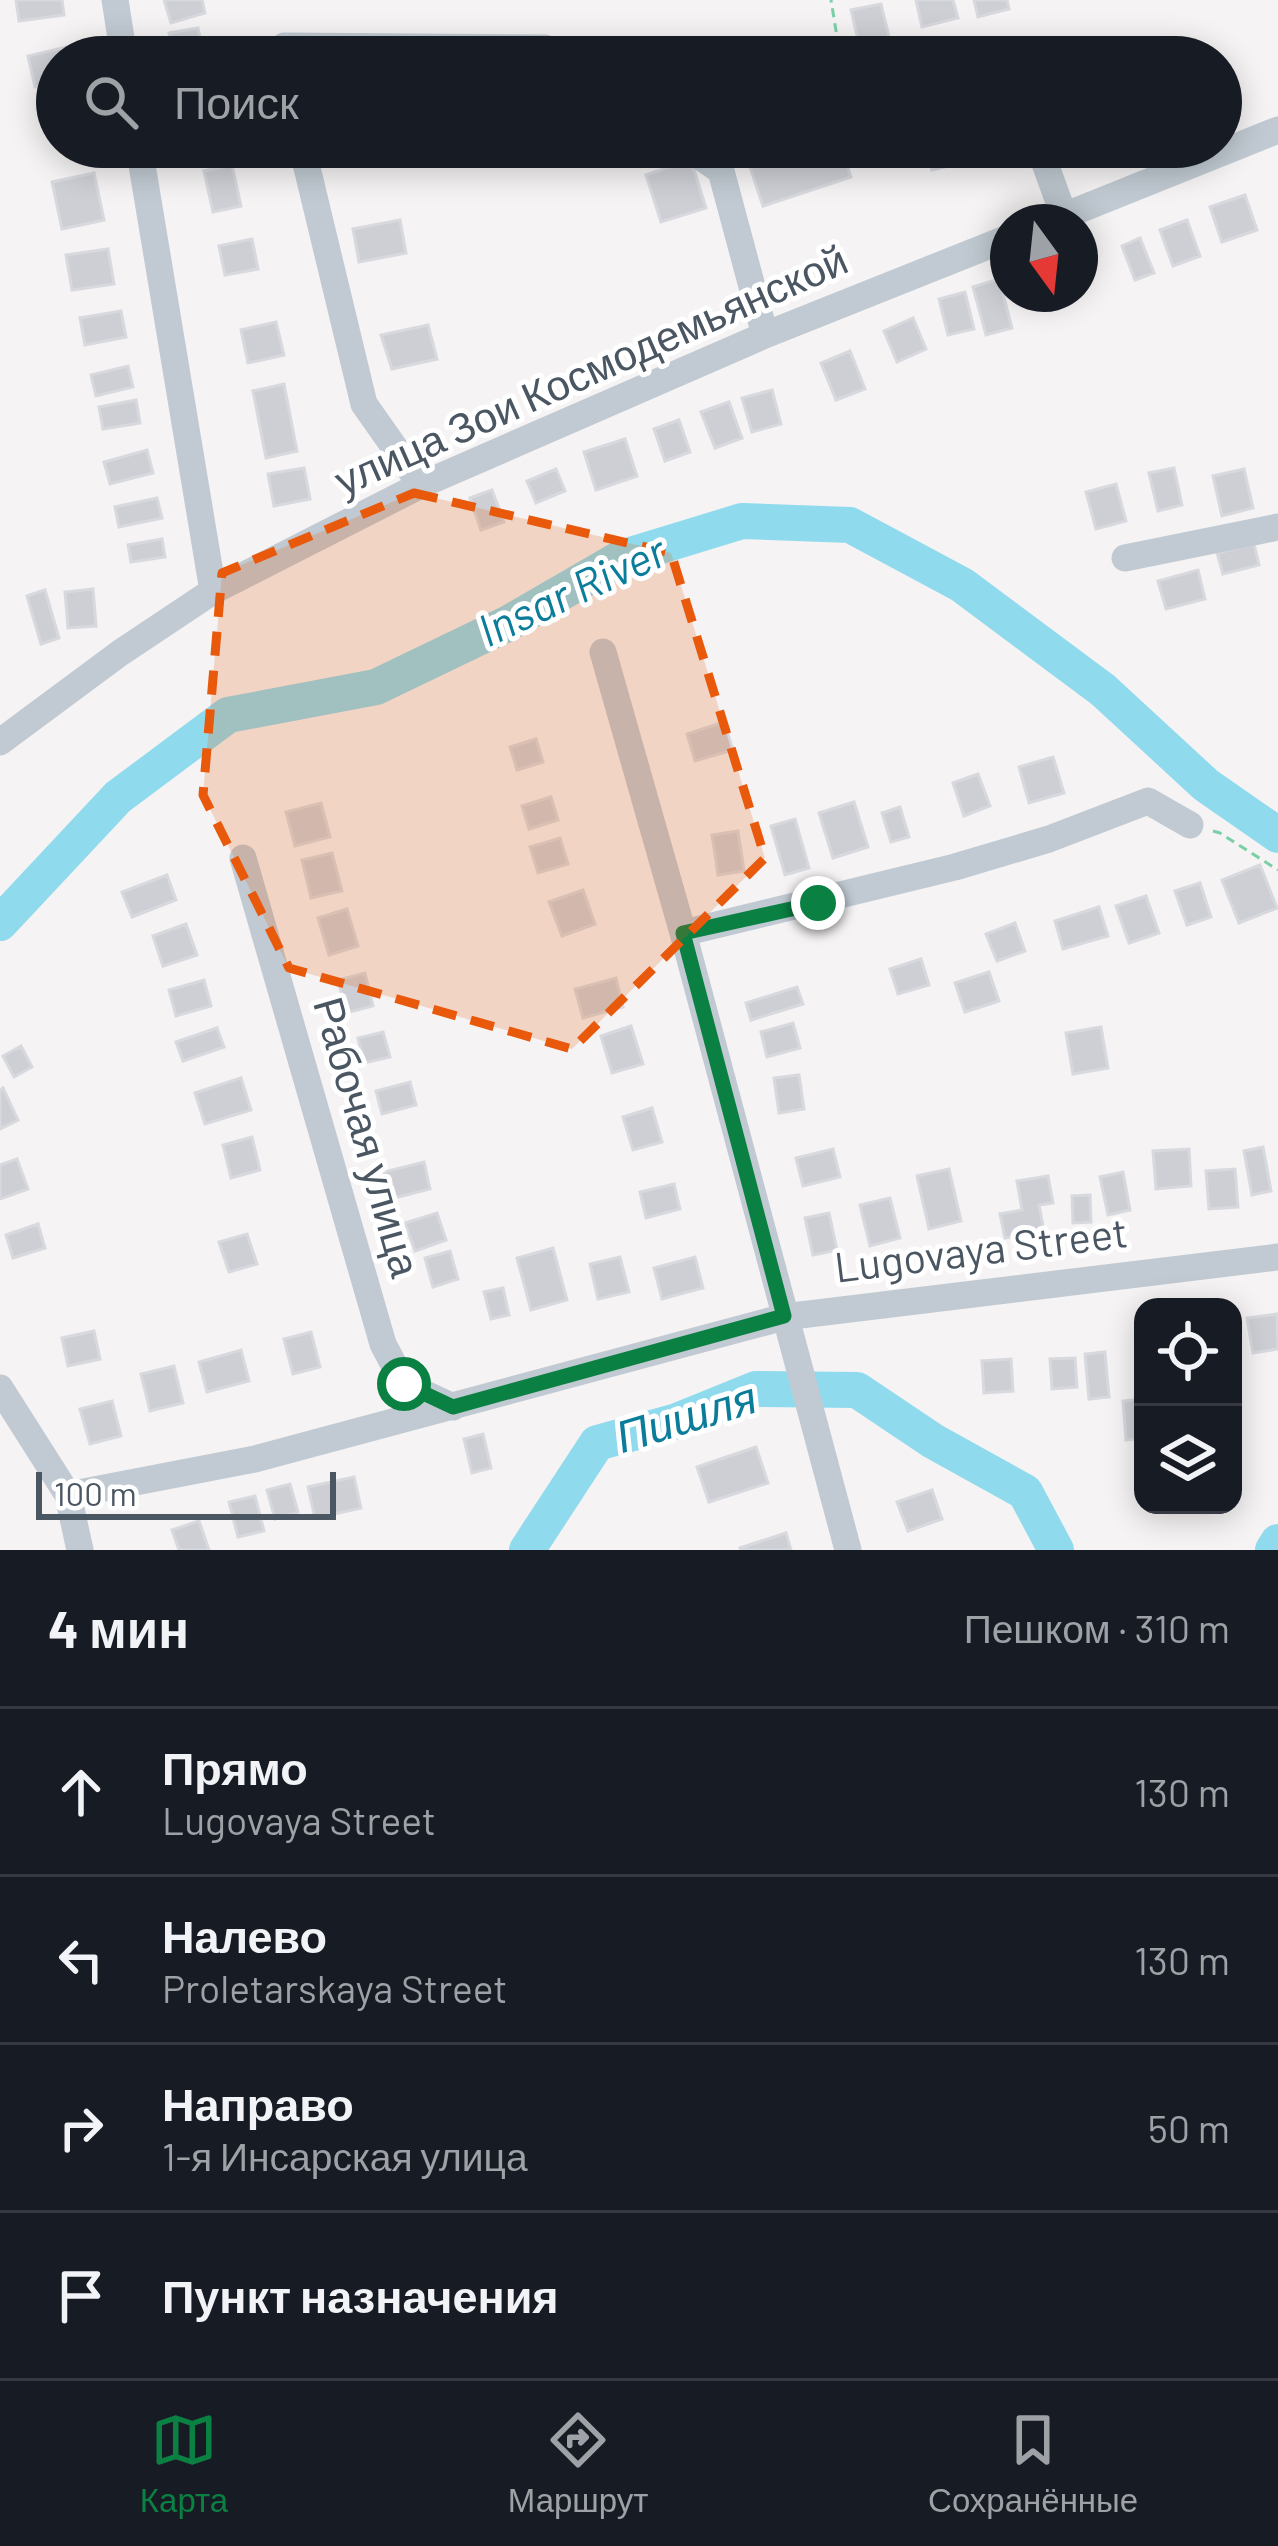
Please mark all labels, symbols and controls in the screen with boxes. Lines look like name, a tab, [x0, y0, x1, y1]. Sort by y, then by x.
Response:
search box	[36, 36, 1242, 168]
icon: search	[78, 69, 144, 135]
text: Поиск	[174, 74, 299, 128]
north arrow	[990, 204, 1098, 312]
street label: улица Зои Космодемьянской	[326, 232, 855, 505]
water label: Insar River	[469, 521, 676, 656]
route end	[791, 876, 845, 930]
street label: Рабочая улица	[304, 991, 433, 1283]
street label: Lugovaya Street	[831, 1205, 1130, 1292]
map controls	[1134, 1298, 1242, 1514]
button: locate	[1134, 1298, 1242, 1406]
route start	[377, 1357, 431, 1411]
water label: Пишля	[608, 1368, 762, 1462]
button: layers	[1134, 1406, 1242, 1514]
scale bar	[36, 1466, 336, 1519]
text: 100 m	[54, 1473, 137, 1513]
text: 4 мин	[48, 1597, 189, 1658]
text: Пешком · 310 m	[964, 1604, 1230, 1651]
text: Прямо	[162, 1740, 308, 1794]
icon: ahead	[48, 1759, 114, 1825]
text: 130 m	[1134, 1768, 1230, 1815]
text: Lugovaya Street	[162, 1796, 436, 1843]
text: Налево	[162, 1908, 327, 1962]
icon: left	[48, 1927, 114, 1993]
text: 130 m	[1134, 1936, 1230, 1983]
text: Proletarskaya Street	[162, 1964, 507, 2011]
text: Направо	[162, 2076, 354, 2130]
icon: right	[48, 2095, 114, 2161]
text: 50 m	[1148, 2104, 1230, 2151]
text: 1-я Инсарская улица	[162, 2132, 528, 2179]
icon: arrive	[48, 2263, 114, 2329]
text: Пункт назначения	[162, 2268, 559, 2322]
tab: Карта	[140, 2407, 228, 2520]
tab: Маршрут	[508, 2407, 648, 2520]
tab: Сохранённые	[928, 2407, 1138, 2520]

